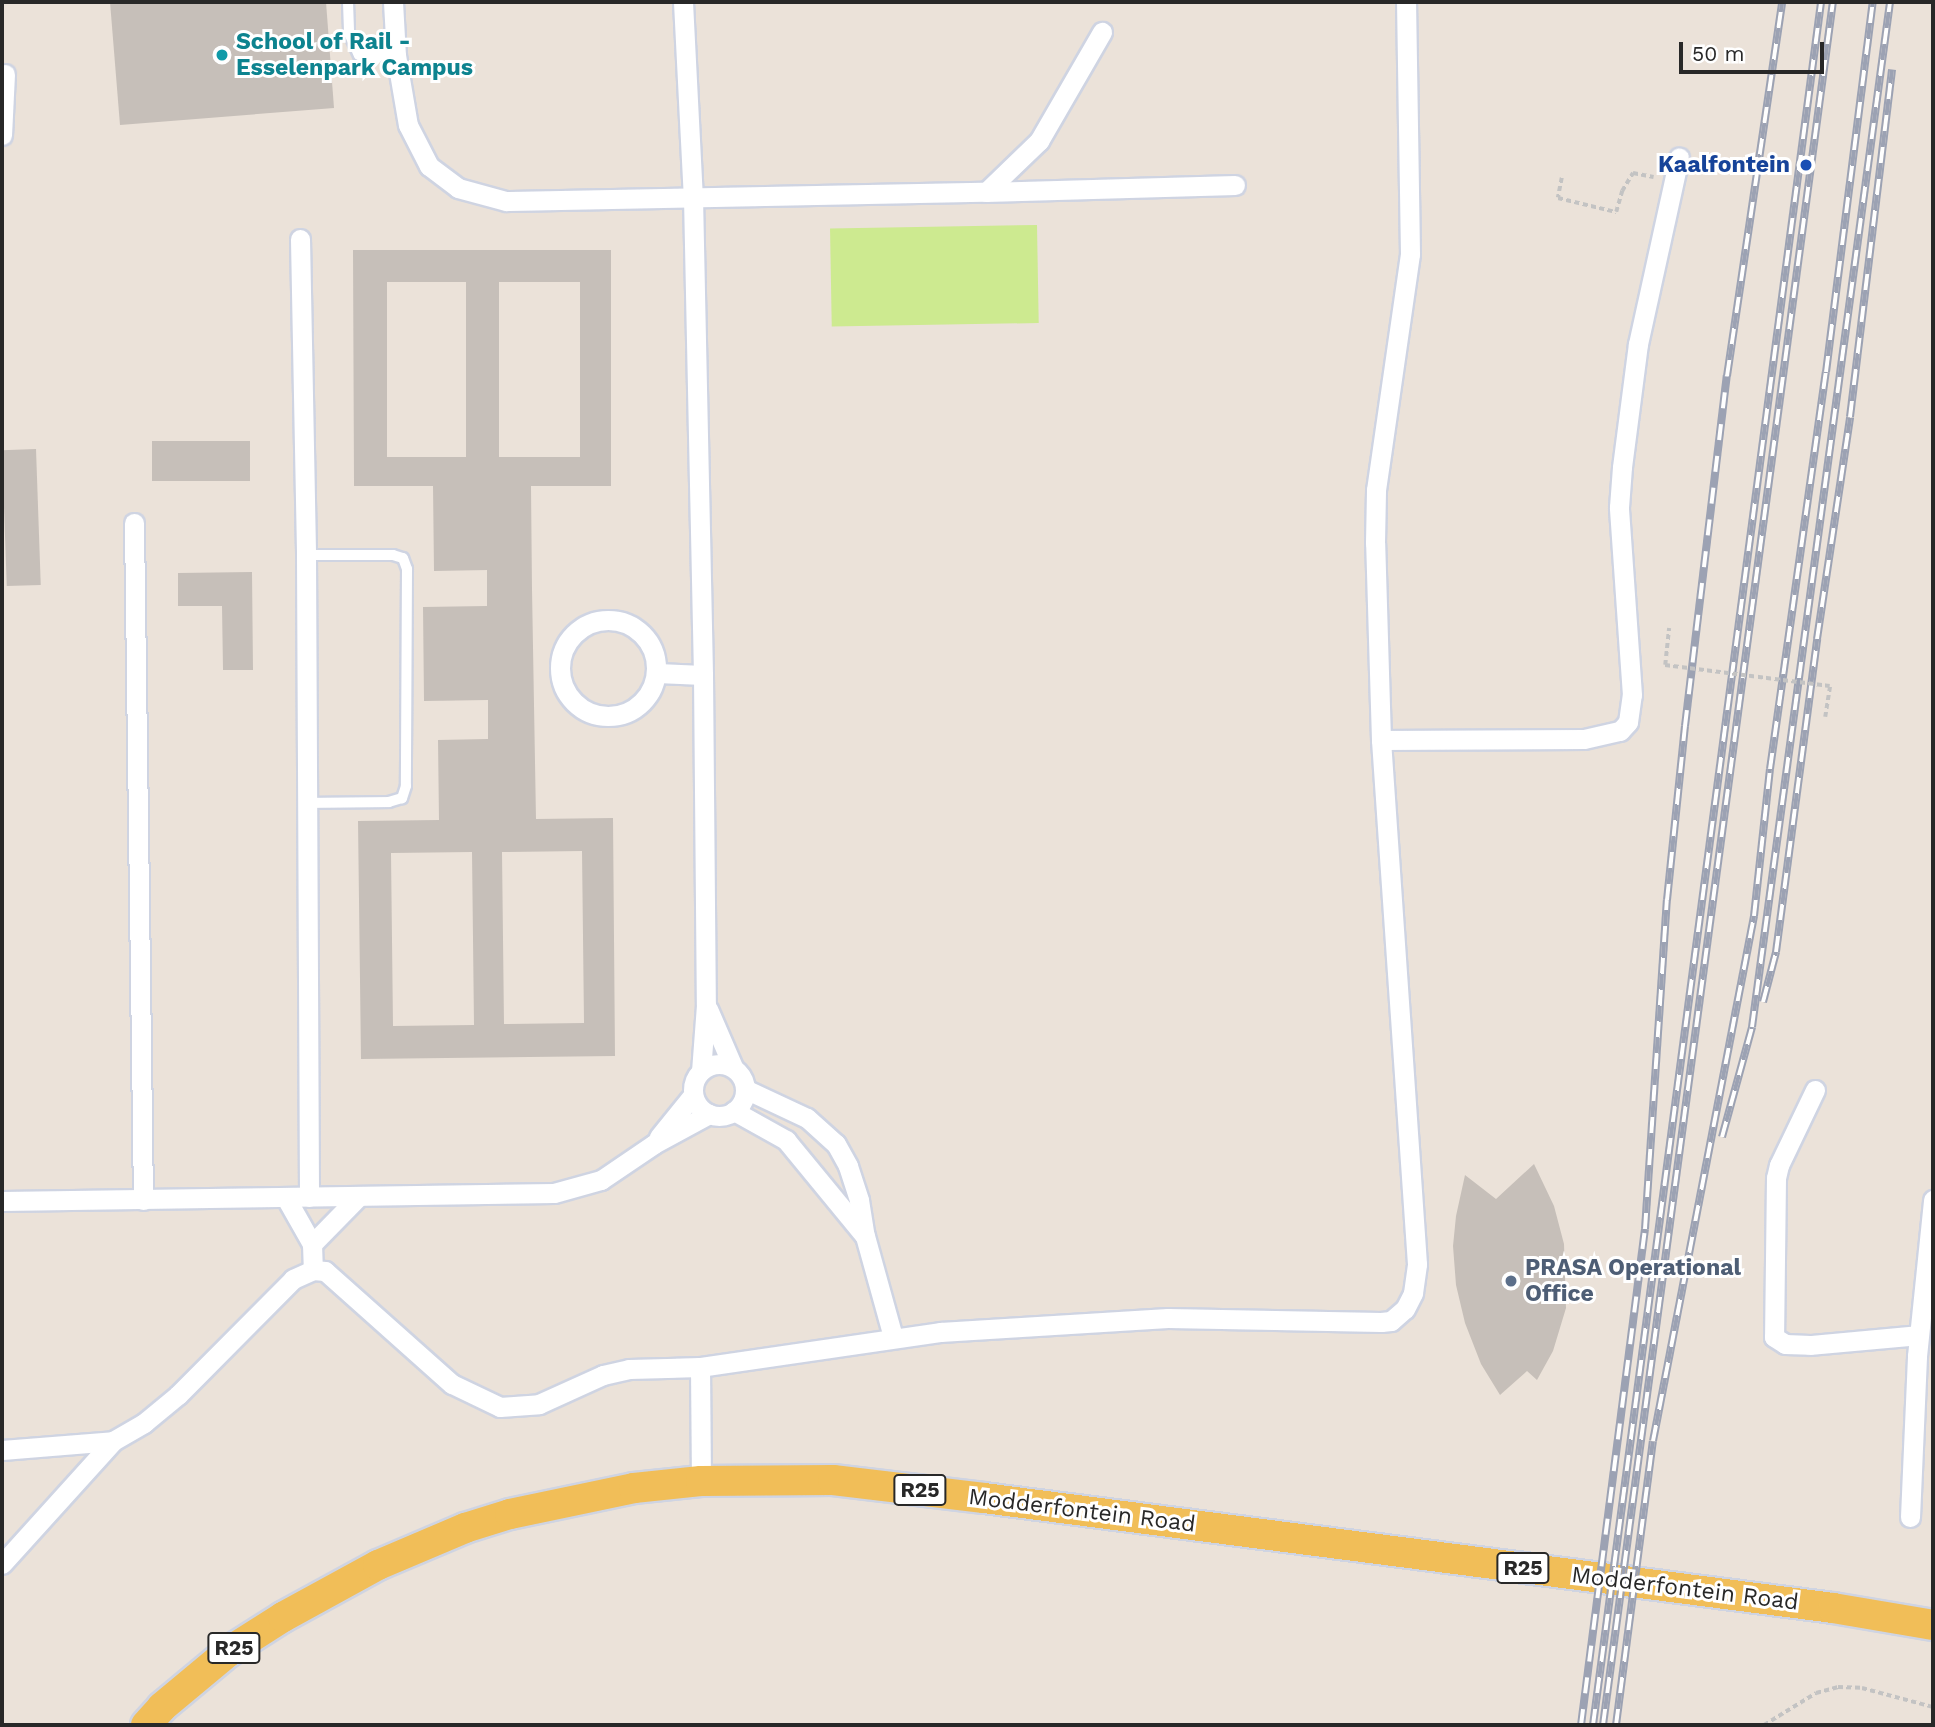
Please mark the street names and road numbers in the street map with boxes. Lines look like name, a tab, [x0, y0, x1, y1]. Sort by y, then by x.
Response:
road number: R25	[892, 1472, 948, 1508]
street label: Modderfontein Road	[967, 1483, 1197, 1539]
road number: R25	[1495, 1550, 1551, 1586]
street label: Modderfontein Road	[1570, 1561, 1800, 1617]
road number: R25	[206, 1630, 262, 1666]

